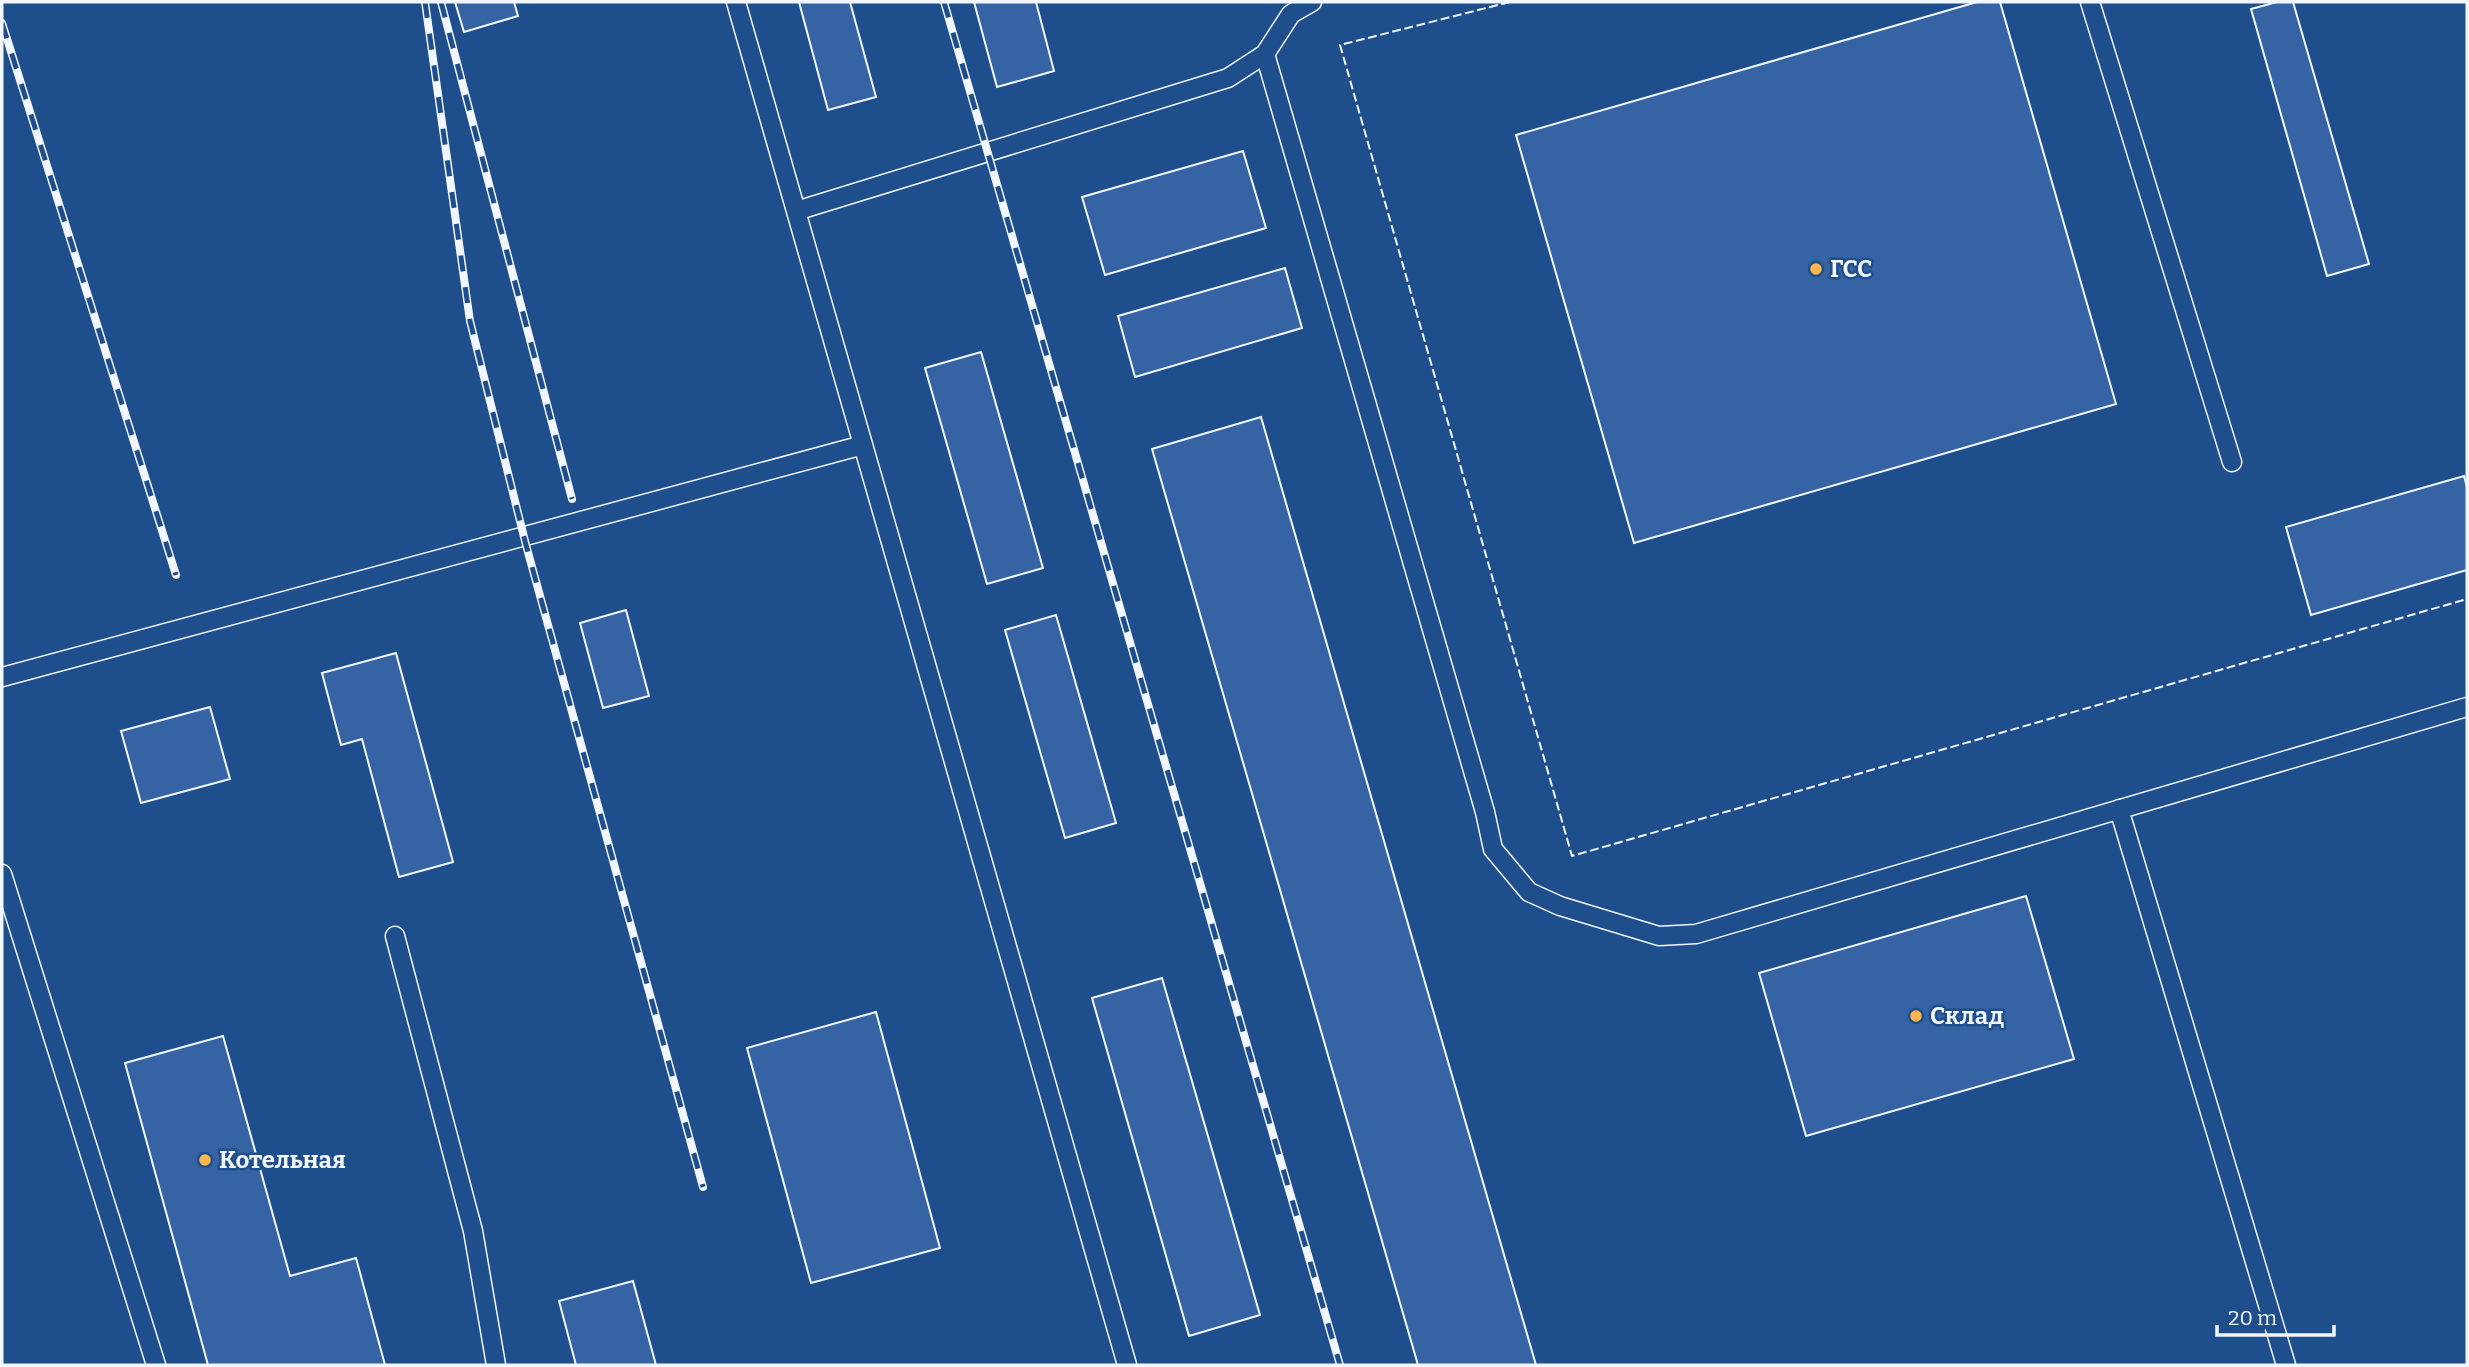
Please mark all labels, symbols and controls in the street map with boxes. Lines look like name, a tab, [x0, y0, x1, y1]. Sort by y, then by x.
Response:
place label: ГСС	[1830, 255, 1872, 283]
marker: ГСС	[1808, 261, 1824, 277]
place label: Склад	[1930, 1002, 2004, 1030]
marker: Склад	[1908, 1008, 1924, 1024]
place label: Котельная	[219, 1146, 346, 1174]
marker: Котельная	[197, 1152, 213, 1168]
scale bar	[2217, 1294, 2334, 1338]
text: 20 m	[2228, 1305, 2277, 1331]

